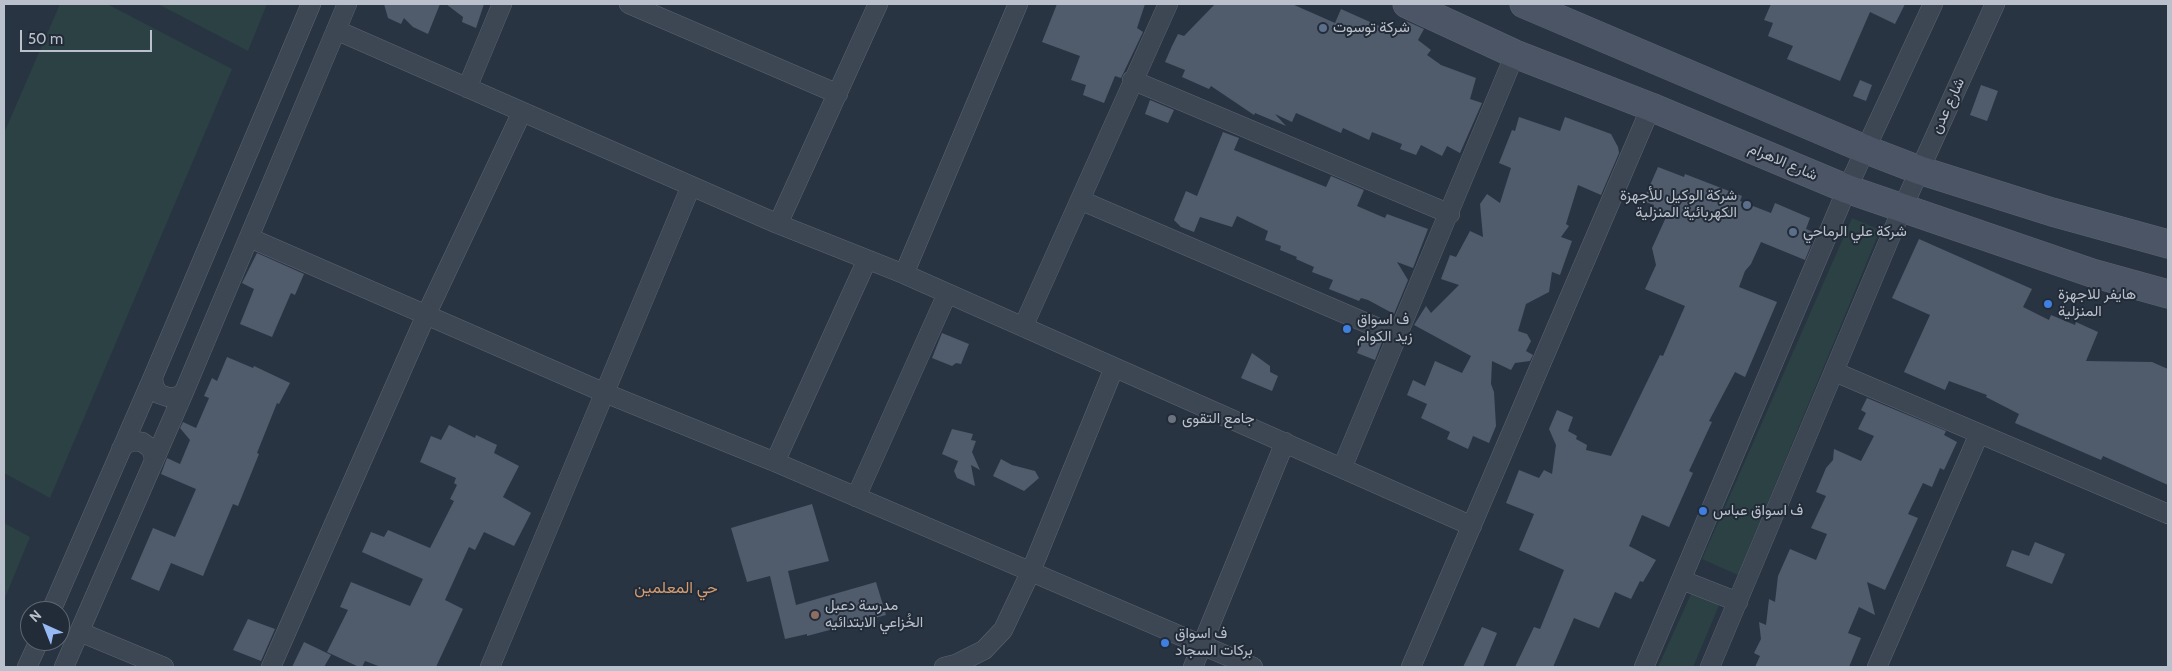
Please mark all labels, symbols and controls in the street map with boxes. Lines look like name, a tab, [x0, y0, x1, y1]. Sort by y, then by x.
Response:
place label: شركة توسوت	[1333, 19, 1410, 37]
scale bar	[22, 20, 155, 52]
marker: شركة توسوت	[1317, 22, 1329, 34]
text: 50 m	[28, 30, 63, 48]
street label: شارع عدن	[1927, 75, 1969, 137]
street label: شارع الاهرام	[1746, 139, 1820, 185]
place label: شركة الوكيل للأجهزة الكهربائية المنزلية	[1620, 187, 1737, 222]
marker: شركة الوكيل للأجهزة الكهربائية المنزلية	[1741, 199, 1753, 211]
place label: شركة علي الرماحي	[1803, 223, 1907, 241]
marker: شركة علي الرماحي	[1787, 226, 1799, 238]
place label: هايفر للاجهزة المنزلية	[2058, 286, 2136, 321]
marker: هايفر للاجهزة المنزلية	[2042, 298, 2054, 310]
place label: ف اسواق زيد الكوام	[1357, 311, 1413, 346]
marker: ف اسواق زيد الكوام	[1341, 323, 1353, 335]
place label: جامع التقوى	[1182, 410, 1255, 428]
marker: جامع التقوى	[1166, 413, 1178, 425]
place label: ف اسواق عباس	[1713, 502, 1803, 520]
marker: ف اسواق عباس	[1697, 505, 1709, 517]
district label: حي المعلمین	[634, 578, 718, 598]
place label: مدرسة دعبل الخُزاعي الابتدائيه	[825, 597, 923, 632]
north arrow	[20, 601, 70, 651]
text: N	[25, 606, 45, 626]
marker: مدرسة دعبل الخُزاعي الابتدائيه	[809, 609, 821, 621]
place label: ف اسواق بركات السجاد	[1175, 625, 1253, 660]
marker: ف اسواق بركات السجاد	[1159, 637, 1171, 649]

